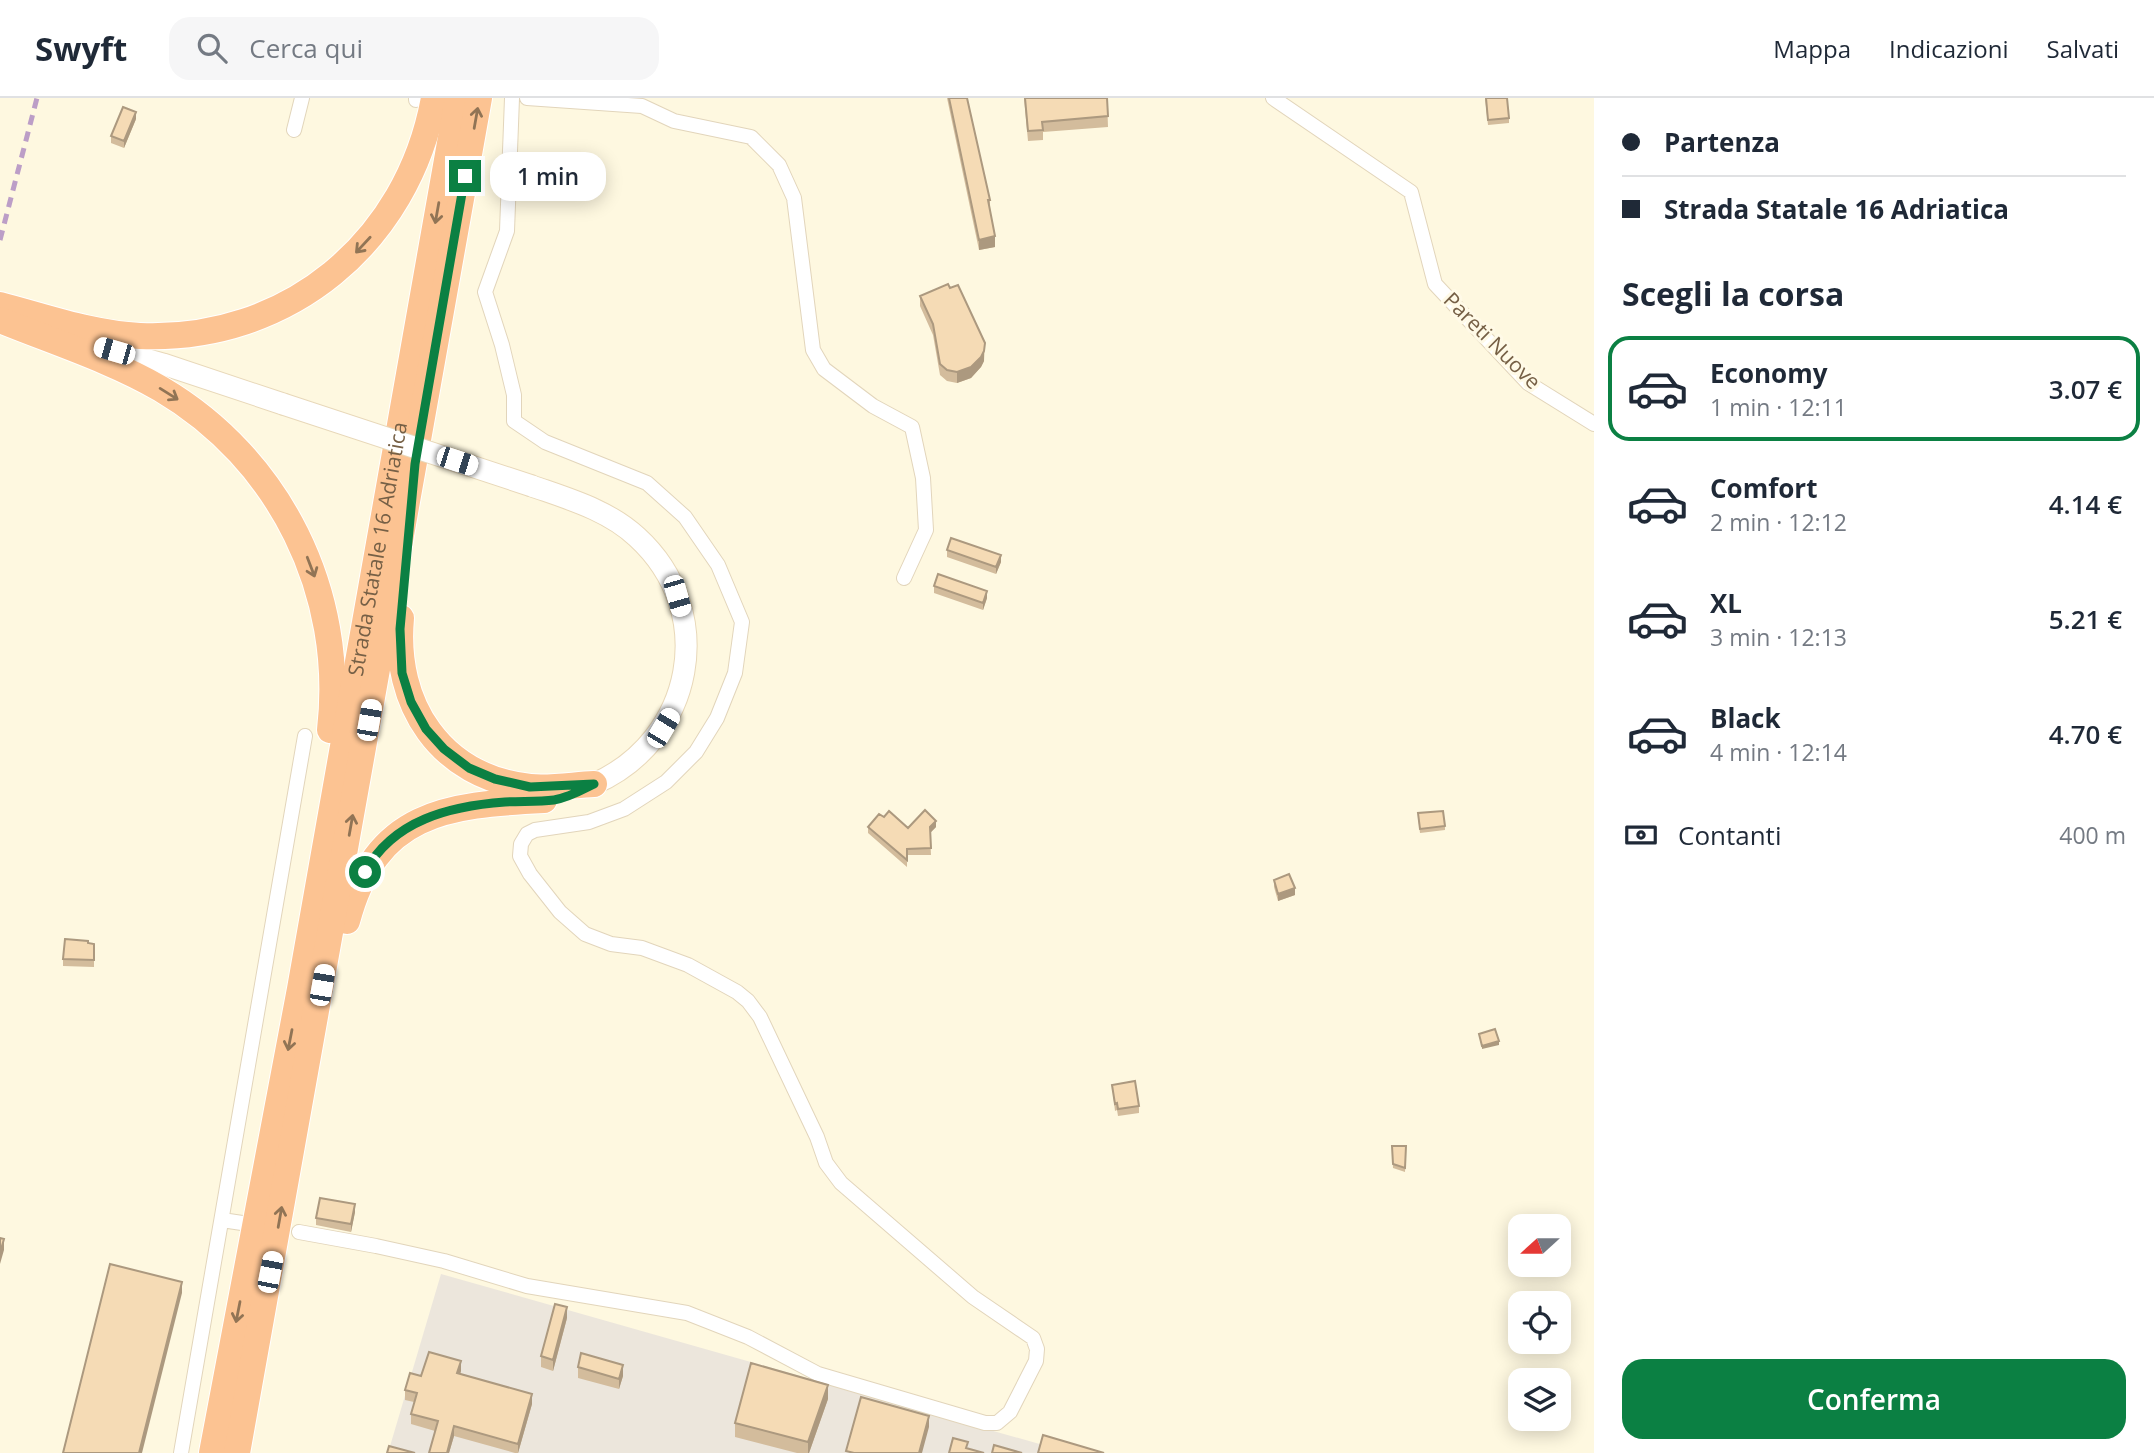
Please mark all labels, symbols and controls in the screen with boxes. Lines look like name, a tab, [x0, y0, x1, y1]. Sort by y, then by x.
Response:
search box	[169, 17, 659, 80]
text: Swyft	[35, 26, 127, 71]
icon: search	[193, 29, 231, 67]
text: Cerca qui	[249, 30, 363, 66]
text: Mappa	[1773, 32, 1851, 65]
text: Indicazioni	[1889, 32, 2009, 65]
text: Salvati	[2047, 32, 2119, 65]
one-way arrow	[469, 107, 483, 130]
text: Partenza	[1664, 124, 1780, 160]
callout: 1 min	[490, 152, 605, 200]
route end	[449, 160, 481, 192]
text: 1 min	[517, 160, 579, 192]
text: Strada Statale 16 Adriatica	[1664, 191, 2009, 227]
one-way arrow	[430, 202, 444, 224]
one-way arrow	[354, 236, 371, 253]
text: Scegli la corsa	[1622, 272, 1844, 315]
street label: Pareti Nuove	[1438, 286, 1547, 395]
car	[91, 335, 138, 367]
text: Economy	[1710, 355, 1828, 391]
icon: car	[1626, 357, 1689, 420]
text: 3.07 €	[2049, 371, 2122, 407]
one-way arrow	[158, 388, 178, 402]
text: 1 min · 12:11	[1710, 391, 1847, 423]
street label: Strada Statale 16 Adriatica	[341, 420, 413, 678]
car	[434, 445, 481, 477]
text: Comfort	[1710, 470, 1817, 506]
icon: car	[1626, 472, 1689, 535]
text: 4.14 €	[2049, 486, 2122, 522]
text: 2 min · 12:12	[1710, 506, 1847, 538]
one-way arrow	[305, 555, 318, 577]
car	[662, 573, 693, 619]
text: XL	[1710, 585, 1742, 621]
icon: car	[1626, 587, 1689, 650]
text: 5.21 €	[2049, 601, 2122, 637]
text: 3 min · 12:13	[1710, 621, 1847, 653]
car	[356, 697, 383, 743]
text: Black	[1710, 700, 1781, 736]
icon: car	[1626, 702, 1689, 765]
car	[644, 705, 683, 751]
text: 4.70 €	[2049, 716, 2122, 752]
text: 4 min · 12:14	[1710, 736, 1847, 768]
one-way arrow	[344, 814, 358, 836]
icon: cash	[1622, 816, 1660, 854]
text: Contanti	[1678, 817, 1781, 853]
text: 400 m	[2059, 819, 2126, 851]
route start	[349, 856, 381, 888]
car	[309, 962, 336, 1008]
one-way arrow	[283, 1028, 296, 1051]
one-way arrow	[274, 1206, 287, 1229]
north arrow	[1508, 1214, 1572, 1278]
map controls	[1508, 1214, 1571, 1431]
car	[256, 1249, 285, 1295]
button: locate	[1508, 1291, 1571, 1354]
one-way arrow	[231, 1300, 245, 1323]
button: Conferma	[1622, 1359, 2126, 1439]
button: layers	[1508, 1368, 1571, 1431]

